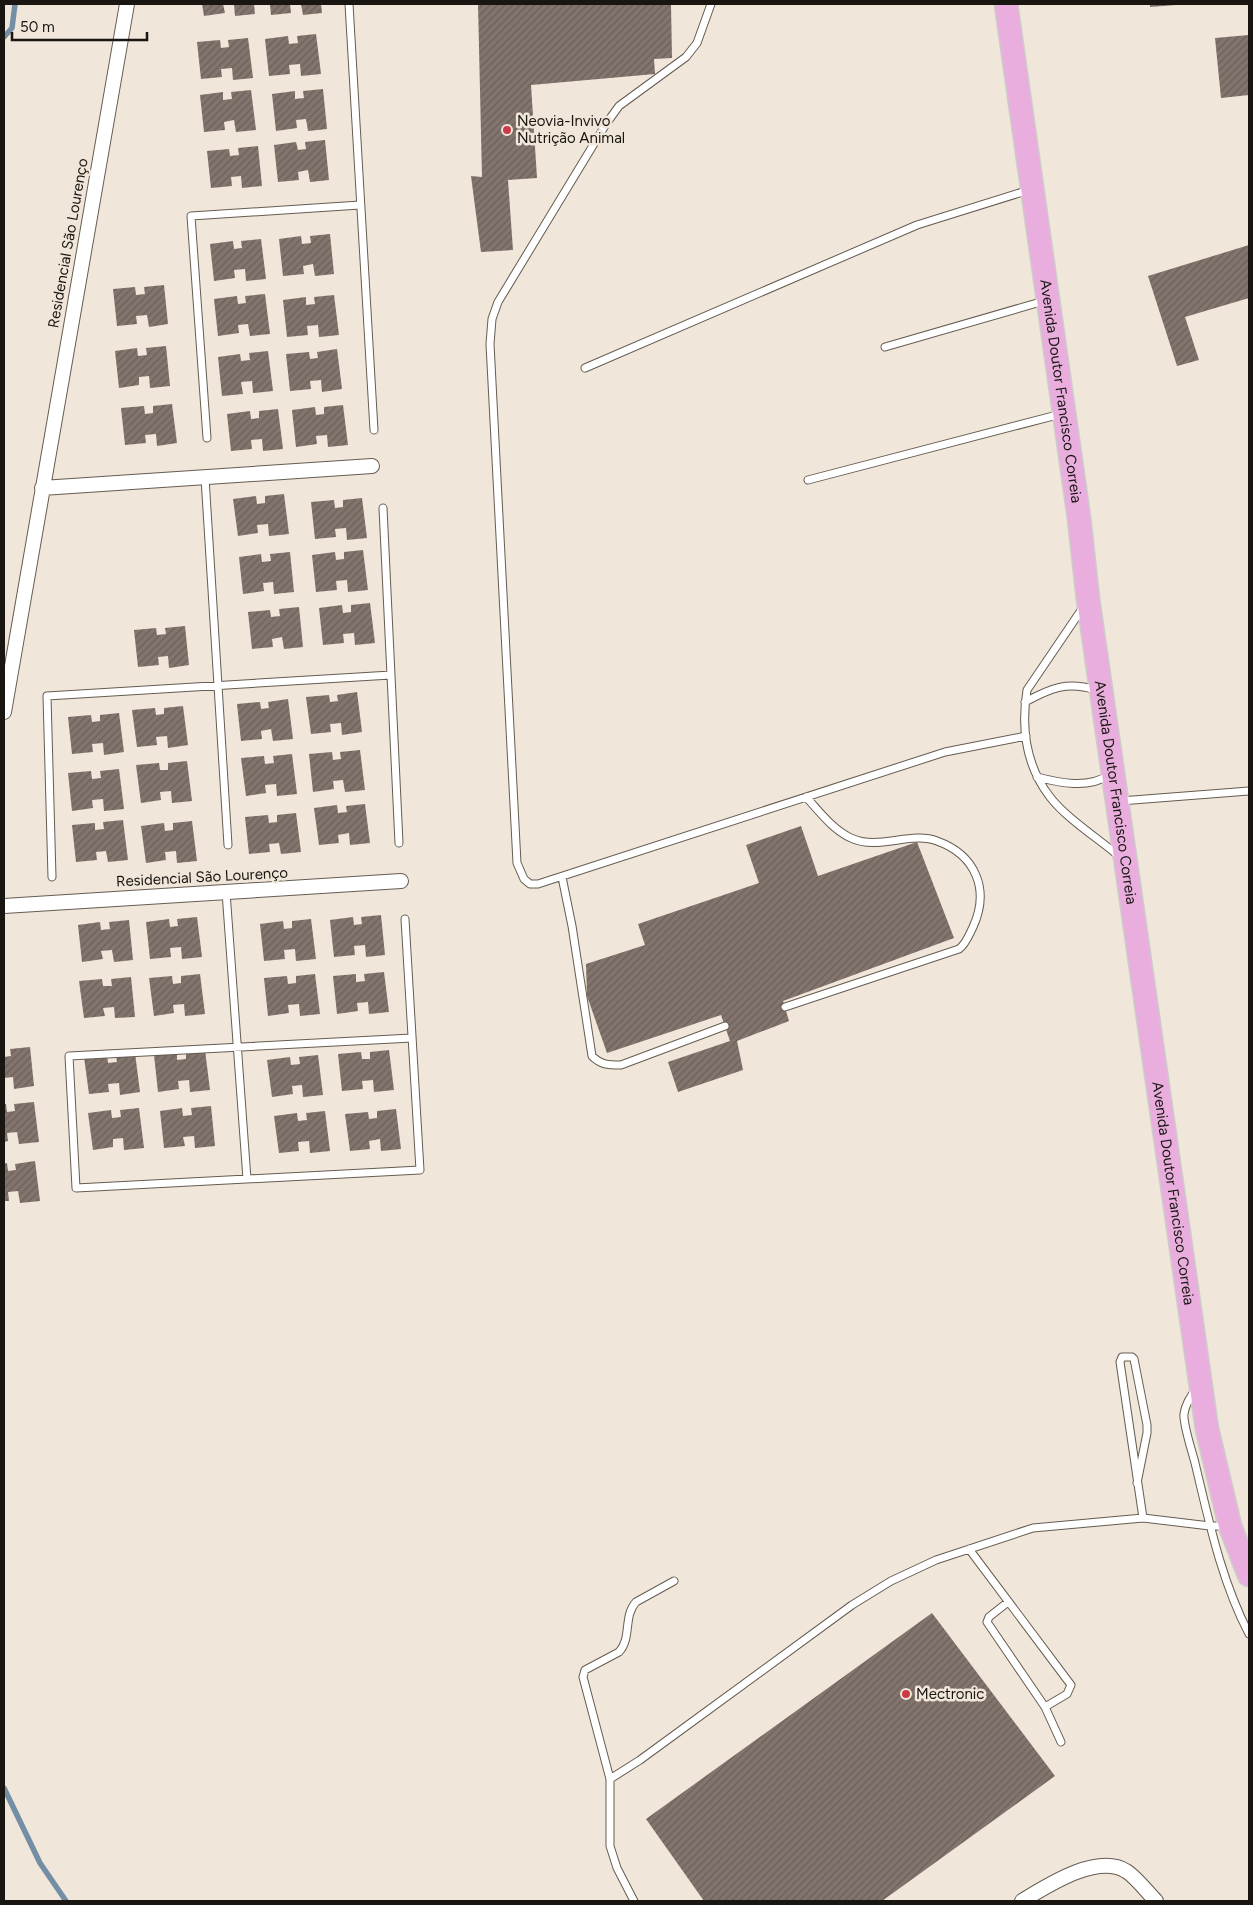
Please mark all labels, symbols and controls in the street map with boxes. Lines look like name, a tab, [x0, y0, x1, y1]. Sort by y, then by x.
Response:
scale bar	[12, 10, 148, 42]
text: 50 m	[20, 18, 55, 36]
place label: Neovia-Invivo Nutrição Animal	[517, 112, 625, 147]
marker: Neovia-Invivo Nutrição Animal	[501, 124, 513, 136]
street label: Residencial São Lourenço	[44, 156, 92, 329]
street label: Avenida Doutor Francisco Correia	[1036, 278, 1086, 504]
street label: Avenida Doutor Francisco Correia	[1091, 679, 1141, 905]
street label: Residencial São Lourenço	[116, 863, 289, 890]
street label: Avenida Doutor Francisco Correia	[1148, 1080, 1198, 1306]
place label: Mectronic	[916, 1685, 984, 1703]
marker: Mectronic	[900, 1688, 912, 1700]

